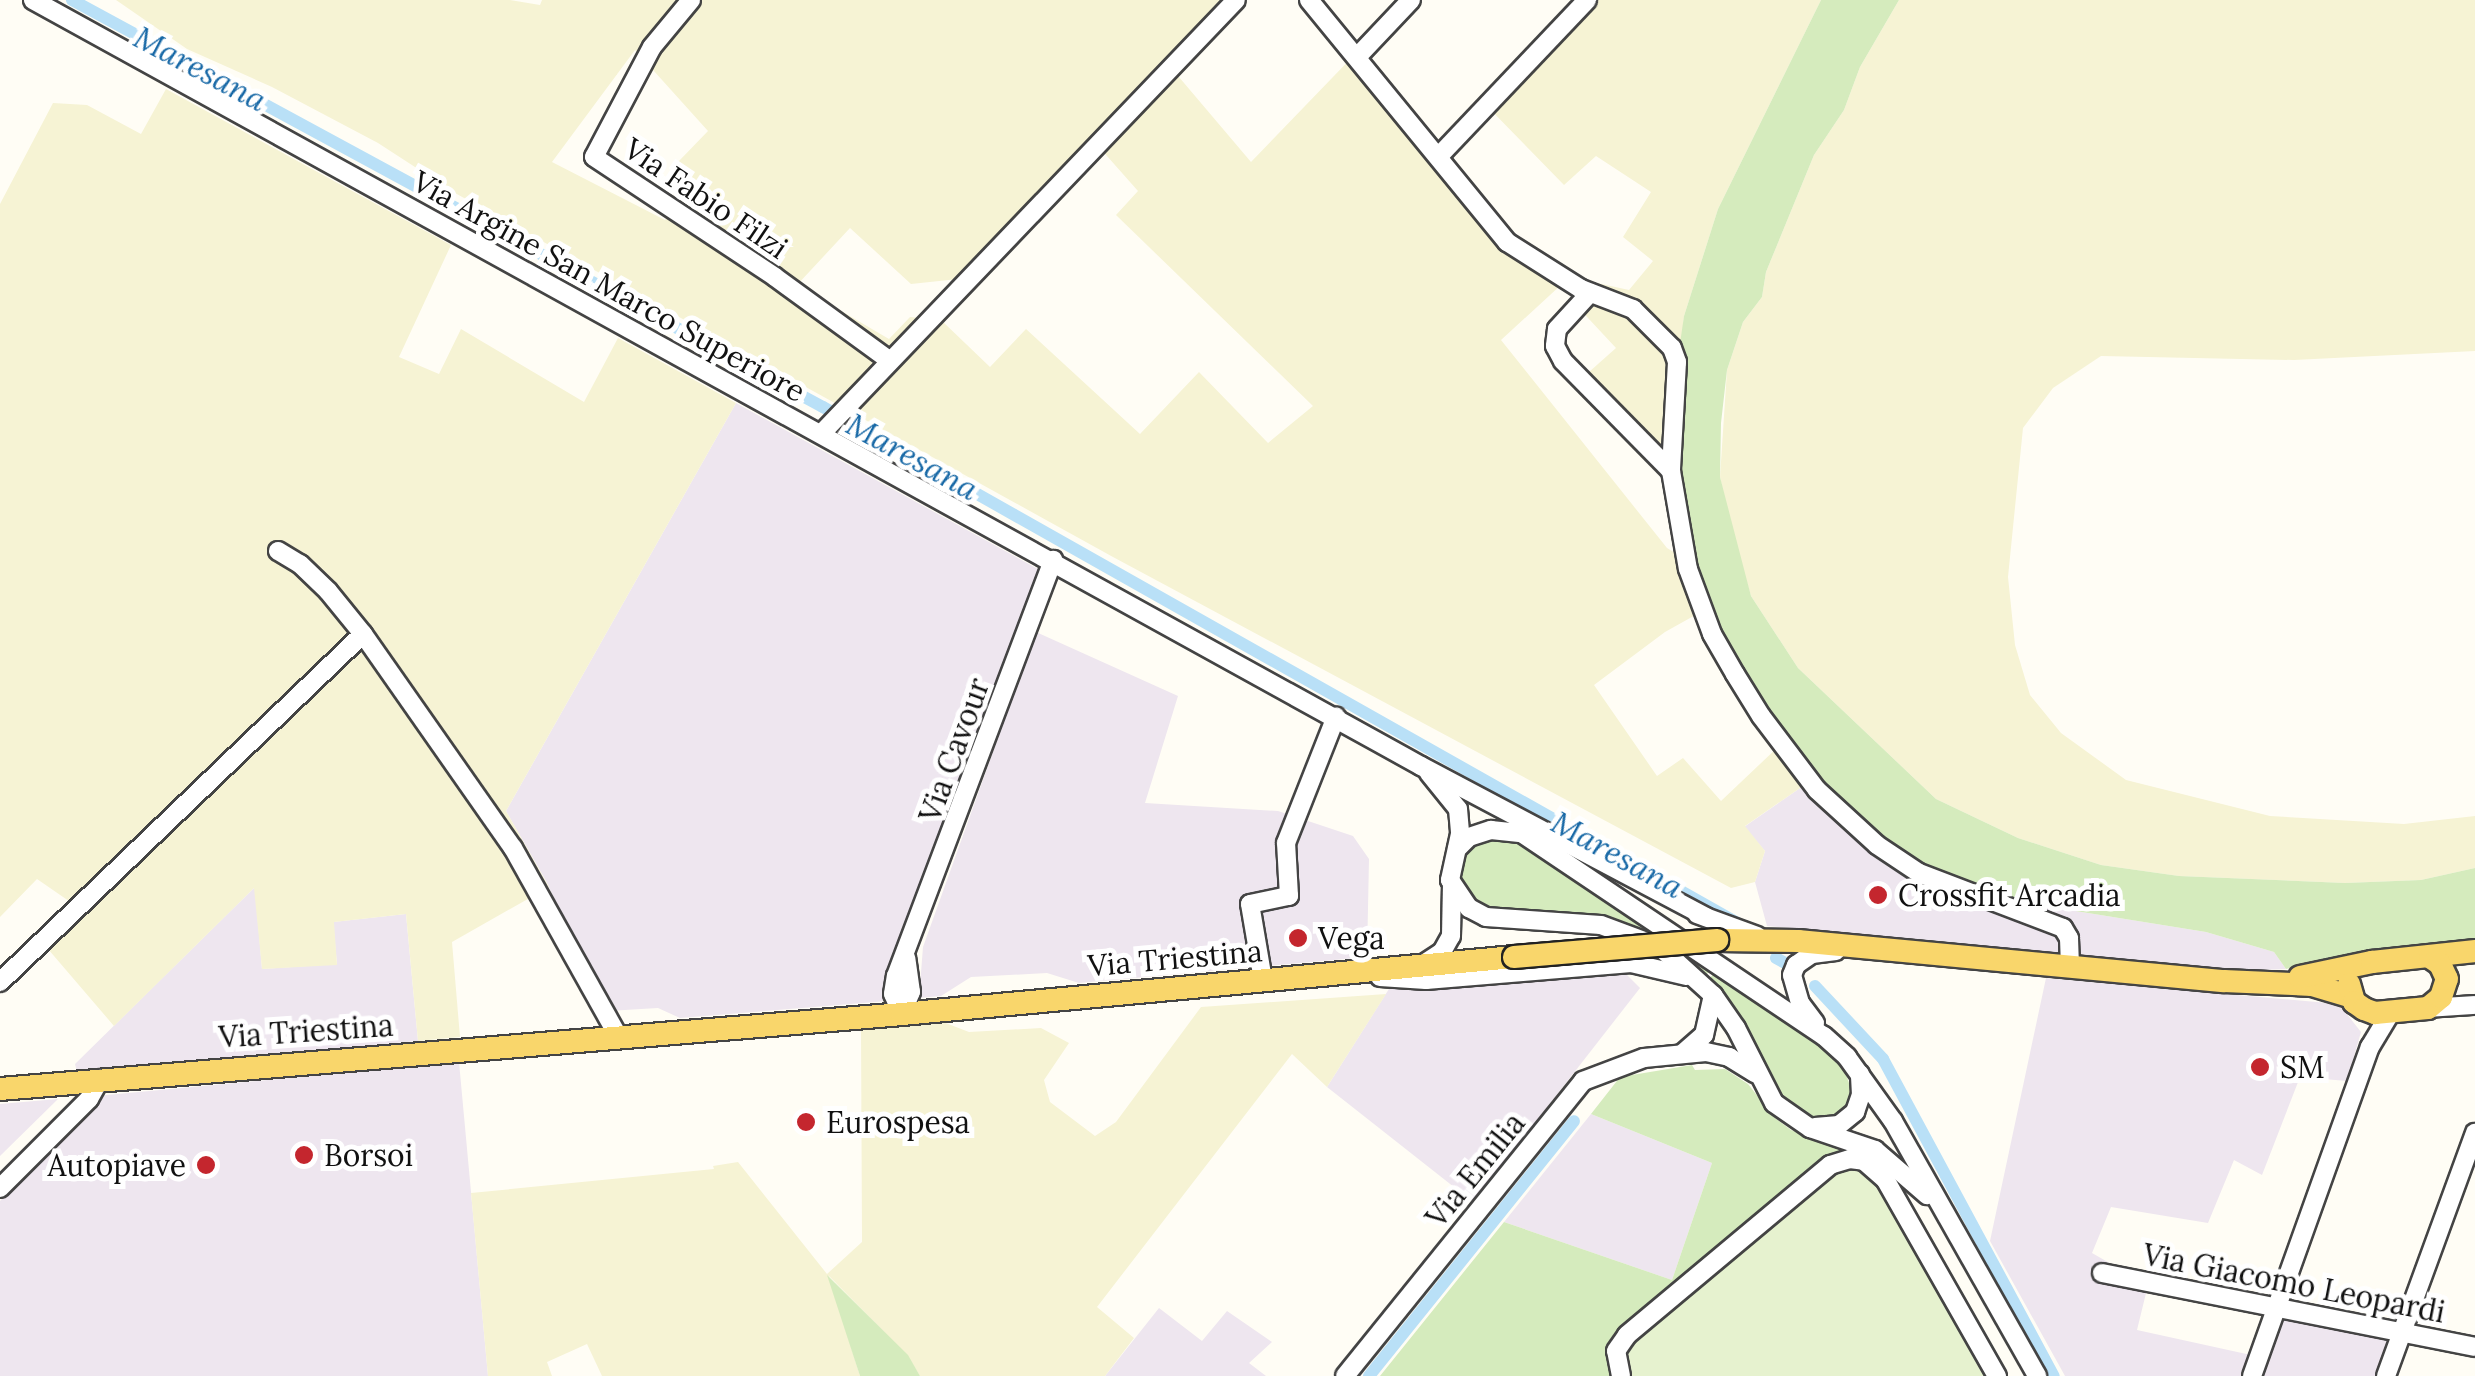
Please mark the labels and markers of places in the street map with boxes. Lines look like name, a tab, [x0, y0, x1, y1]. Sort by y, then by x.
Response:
place label: Crossfit Arcadia	[1898, 877, 2121, 913]
marker: Crossfit Arcadia	[1867, 884, 1889, 906]
place label: Vega	[1318, 920, 1385, 956]
marker: Vega	[1287, 927, 1309, 949]
place label: SM	[2280, 1049, 2325, 1085]
marker: SM	[2249, 1056, 2271, 1078]
place label: Eurospesa	[826, 1104, 970, 1140]
marker: Eurospesa	[795, 1111, 817, 1133]
place label: Borsoi	[324, 1137, 413, 1173]
marker: Borsoi	[293, 1144, 315, 1166]
place label: Autopiave	[47, 1147, 186, 1183]
marker: Autopiave	[195, 1154, 217, 1176]

